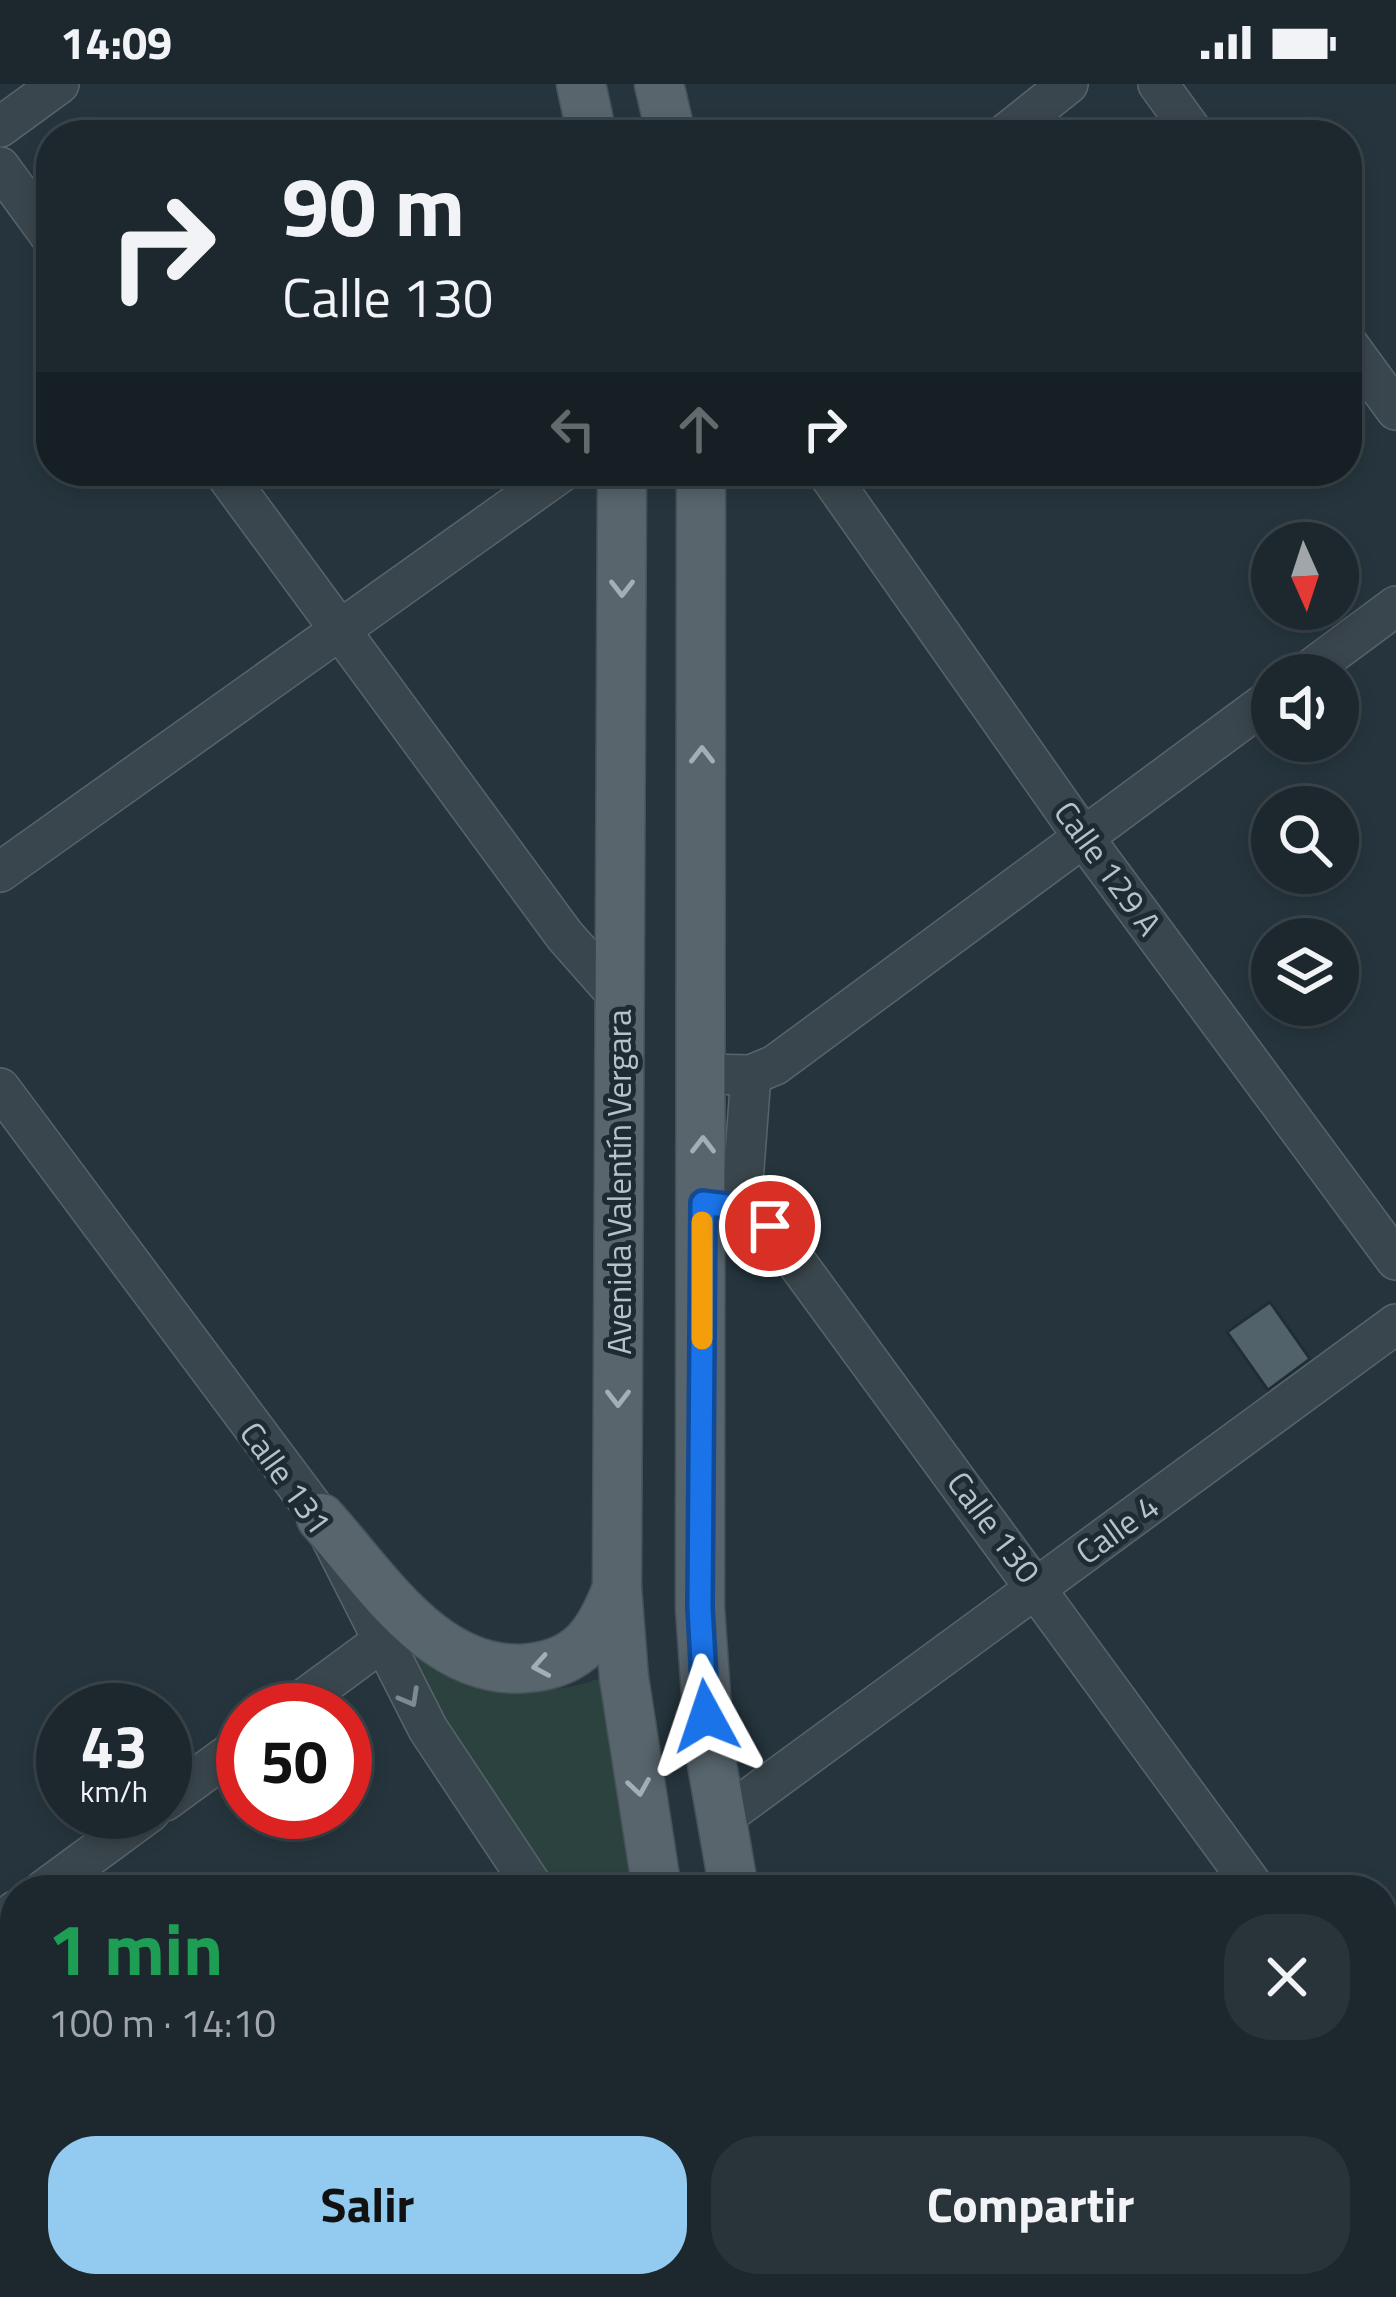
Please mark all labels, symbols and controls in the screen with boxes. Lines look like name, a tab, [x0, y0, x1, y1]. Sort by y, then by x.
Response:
text: 14:09	[60, 8, 172, 76]
text: 90 m	[282, 141, 465, 269]
icon: right	[84, 168, 240, 324]
text: Calle 130	[282, 256, 493, 338]
icon: left	[540, 396, 606, 462]
icon: ahead	[666, 396, 732, 462]
icon: right	[792, 396, 858, 462]
north arrow	[1251, 522, 1359, 630]
map controls	[1251, 522, 1359, 1026]
one-way arrow	[609, 580, 635, 598]
button: sound	[1251, 654, 1359, 762]
one-way arrow	[689, 745, 715, 763]
button: search	[1251, 786, 1359, 894]
street label: Calle 129 A	[1042, 790, 1174, 946]
button: layers	[1251, 918, 1359, 1026]
street label: Avenida Valentín Vergara	[594, 1009, 644, 1355]
one-way arrow	[690, 1135, 716, 1153]
pin	[719, 1175, 821, 1277]
icon: arrive	[737, 1193, 803, 1259]
one-way arrow	[605, 1390, 631, 1408]
street label: Calle 131	[228, 1411, 344, 1545]
street label: Calle 130	[935, 1460, 1053, 1594]
street label: Calle 4	[1065, 1482, 1169, 1576]
one-way arrow	[532, 1652, 552, 1677]
position arrow	[643, 1653, 769, 1779]
speed limit sign: 50	[216, 1683, 372, 1839]
one-way arrow	[396, 1686, 419, 1707]
text: 43	[80, 1700, 148, 1791]
text: km/h	[80, 1768, 148, 1814]
one-way arrow	[625, 1776, 650, 1796]
text: 1 min	[48, 1893, 223, 2003]
button: close	[1224, 1914, 1350, 2040]
text: 100 m · 14:10	[48, 1993, 276, 2052]
button: Salir	[48, 2136, 687, 2274]
button: Compartir	[711, 2136, 1350, 2274]

